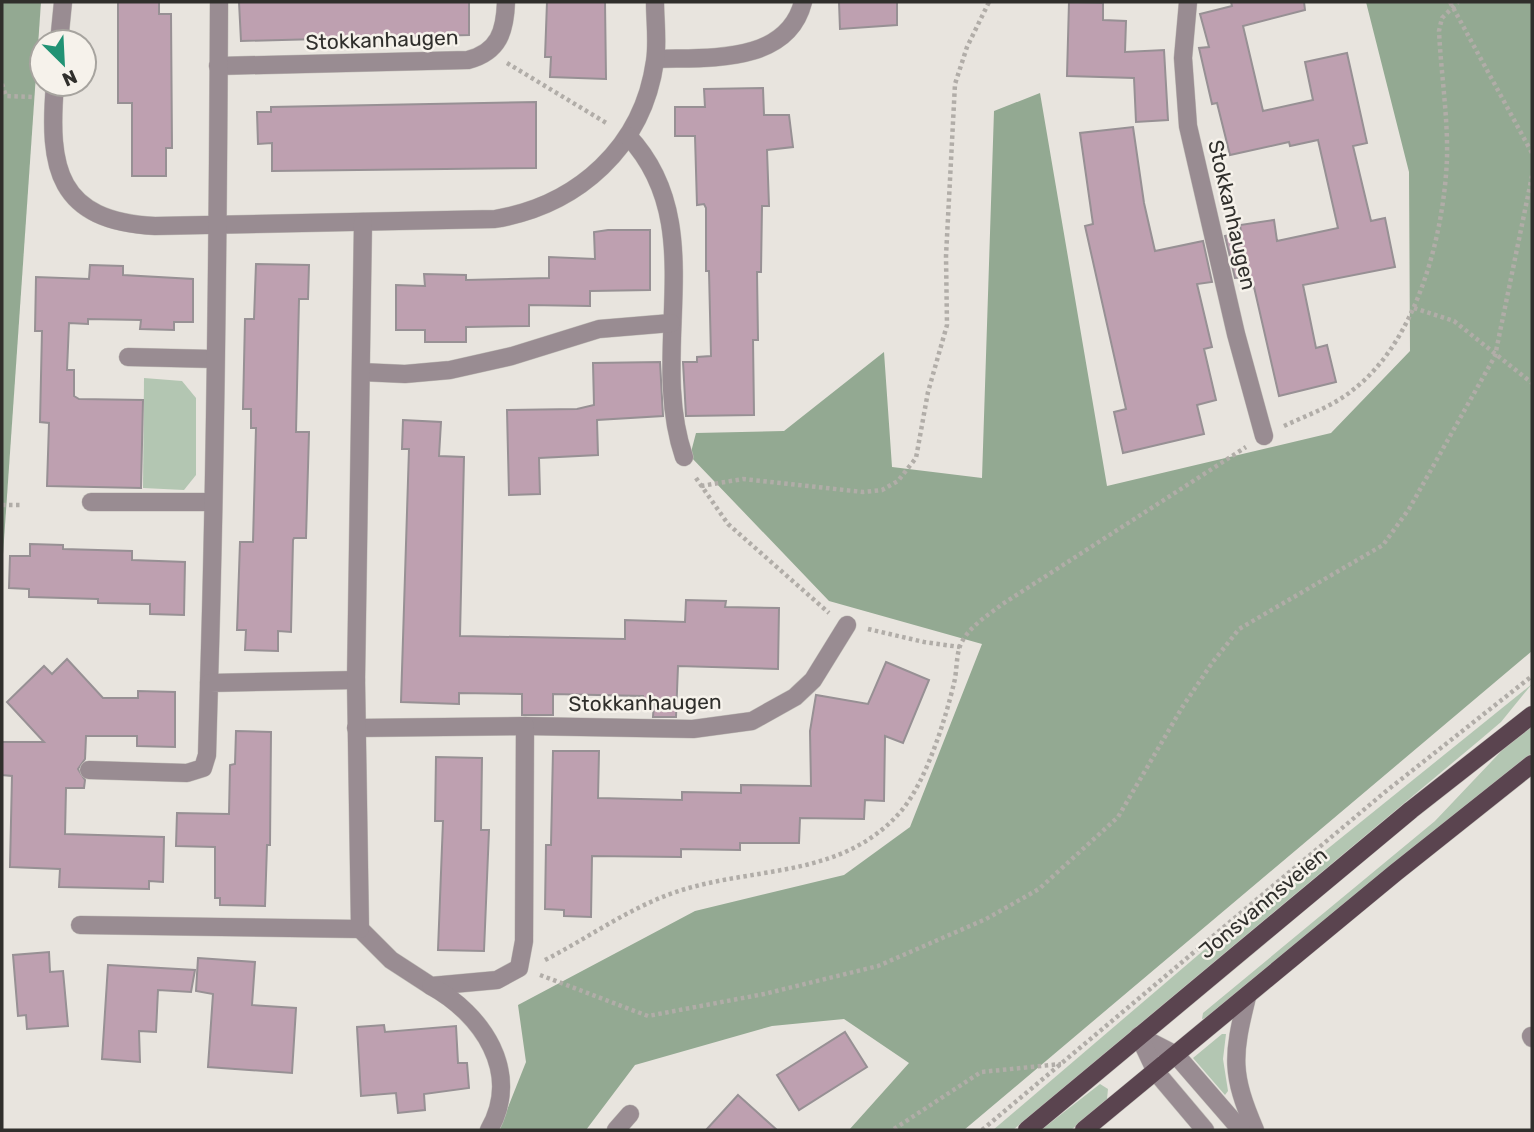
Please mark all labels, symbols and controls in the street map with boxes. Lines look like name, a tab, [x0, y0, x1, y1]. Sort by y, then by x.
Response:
street label: Stokkanhaugen	[305, 24, 459, 55]
north arrow	[28, 28, 98, 98]
text: N	[59, 65, 81, 91]
street label: Stokkanhaugen	[1203, 137, 1262, 292]
street label: Stokkanhaugen	[568, 689, 722, 716]
street label: Jonsvannsveien	[1194, 842, 1332, 963]

